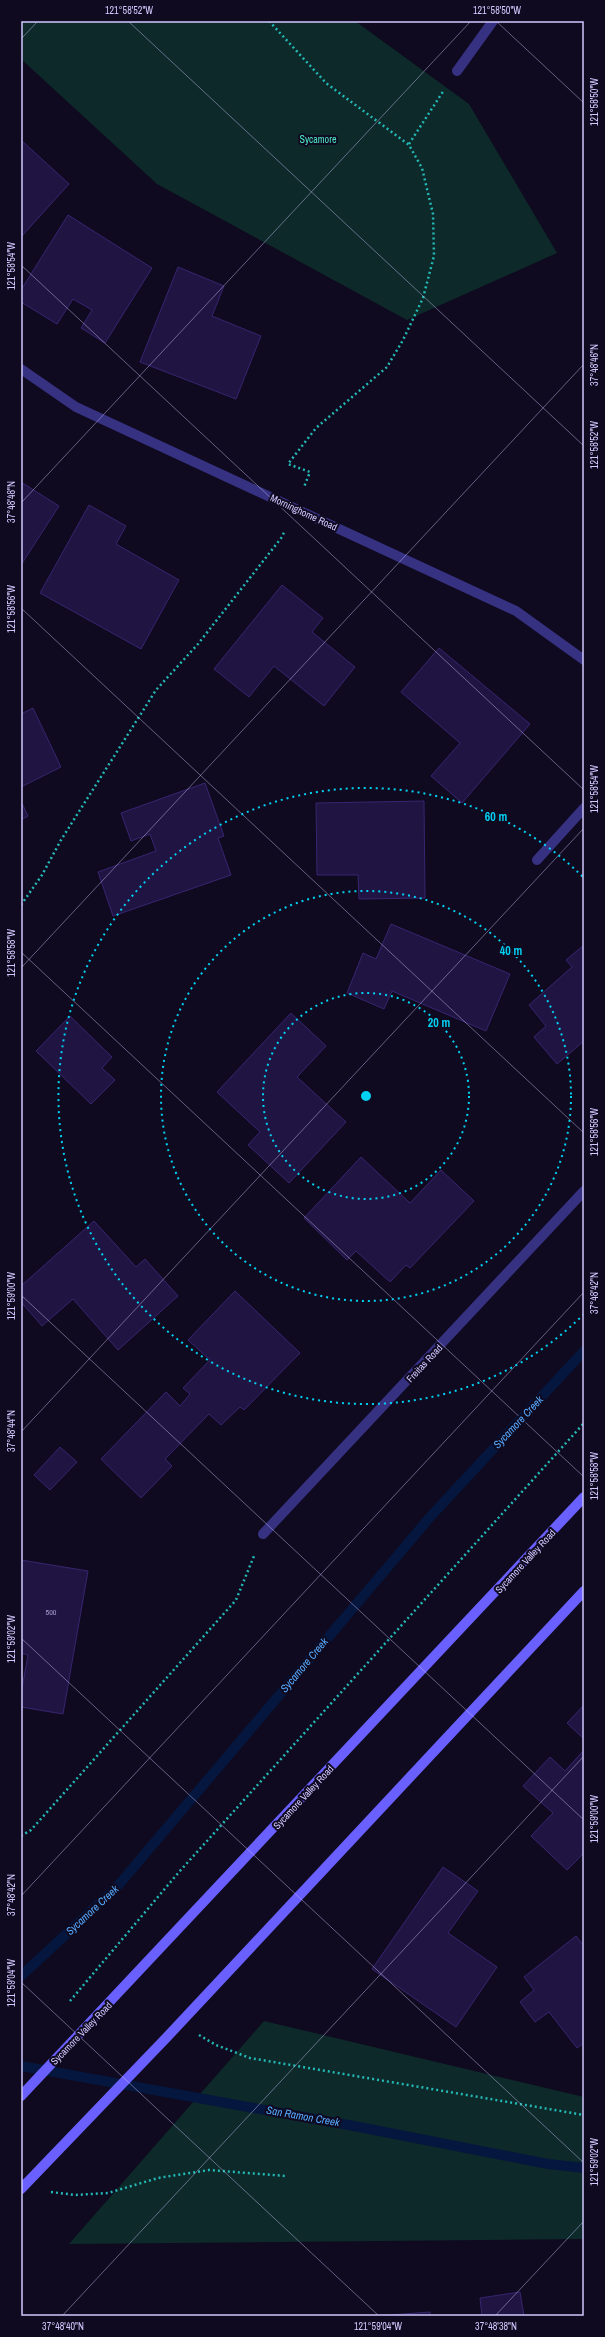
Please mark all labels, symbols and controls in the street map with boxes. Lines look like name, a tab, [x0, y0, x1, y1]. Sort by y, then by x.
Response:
text: 121°58'52"W	[105, 4, 153, 17]
text: 121°58'50"W	[473, 4, 521, 17]
text: 121°58'50"W	[588, 78, 601, 126]
park label: Sycamore	[300, 133, 337, 146]
text: 121°58'54"W	[5, 242, 18, 290]
text: 37°48'46"N	[588, 344, 601, 386]
text: 121°58'52"W	[588, 421, 601, 469]
text: 37°48'48"N	[5, 481, 18, 523]
street label: Morninghome Road	[268, 491, 339, 534]
text: 121°58'56"W	[5, 585, 18, 633]
text: 121°58'54"W	[588, 765, 601, 813]
text: 60 m	[485, 809, 507, 825]
text: 121°58'58"W	[5, 929, 18, 977]
text: 40 m	[500, 943, 522, 959]
text: 20 m	[428, 1015, 450, 1031]
centre of rings	[359, 1089, 373, 1103]
text: 121°58'56"W	[588, 1108, 601, 1156]
text: 121°59'00"W	[5, 1272, 18, 1320]
text: 37°48'42"N	[588, 1272, 601, 1314]
street label: Freitas Road	[403, 1342, 445, 1385]
water label: Sycamore Creek	[490, 1392, 546, 1451]
text: 37°48'44"N	[5, 1410, 18, 1452]
text: 121°58'58"W	[588, 1452, 601, 1500]
street label: Sycamore Valley Road	[492, 1527, 558, 1596]
house number: 500	[46, 1607, 57, 1617]
text: 121°59'02"W	[5, 1615, 18, 1663]
water label: Sycamore Creek	[277, 1634, 331, 1695]
street label: Sycamore Valley Road	[270, 1763, 336, 1832]
text: 121°59'00"W	[588, 1795, 601, 1843]
text: 37°48'42"N	[5, 1874, 18, 1916]
water label: Sycamore Creek	[63, 1882, 122, 1938]
text: 121°59'04"W	[5, 1959, 18, 2007]
street label: Sycamore Valley Road	[48, 1999, 115, 2068]
water label: San Ramon Creek	[265, 2103, 341, 2129]
text: 121°59'02"W	[588, 2138, 601, 2186]
text: 37°48'40"N	[42, 2320, 84, 2333]
text: 121°59'04"W	[354, 2320, 402, 2333]
text: 37°48'38"N	[475, 2320, 517, 2333]

